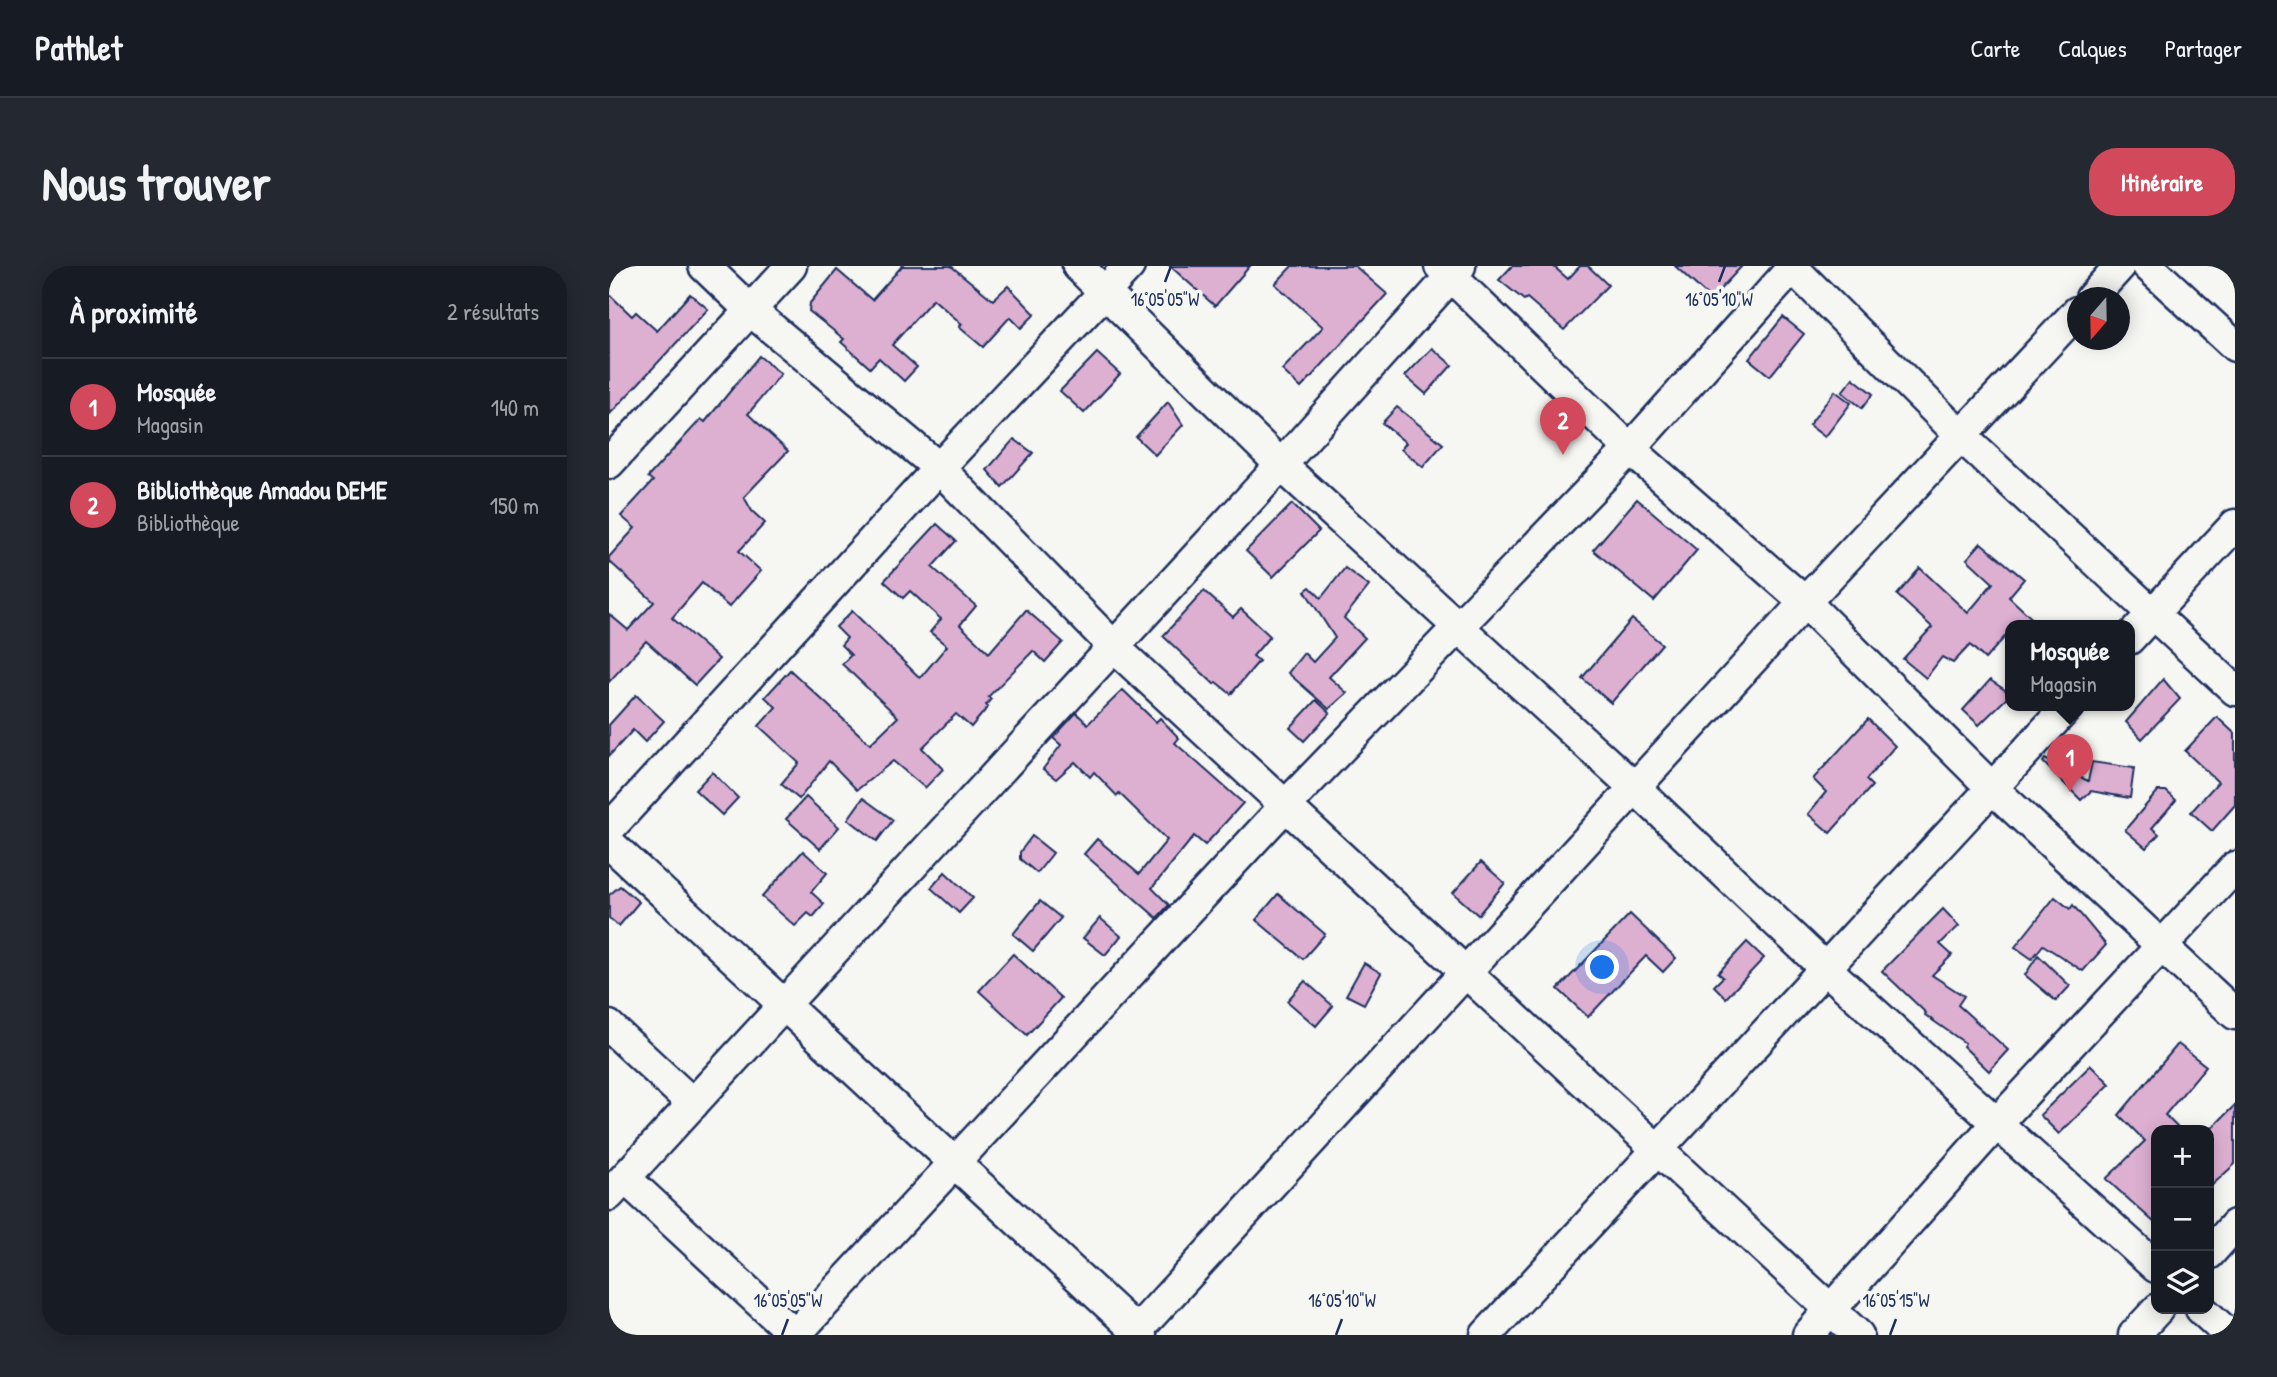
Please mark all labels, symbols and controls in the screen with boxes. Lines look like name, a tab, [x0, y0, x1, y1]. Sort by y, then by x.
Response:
text: Pathlet	[35, 26, 122, 70]
text: Carte	[1971, 32, 2020, 64]
text: Calques	[2058, 32, 2127, 64]
text: Partager	[2165, 32, 2242, 64]
button: Itinéraire	[2089, 148, 2235, 216]
text: Nous trouver	[42, 149, 271, 215]
text: 16°05'05"W	[1131, 287, 1199, 312]
text: 16°05'10"W	[1685, 287, 1753, 312]
north arrow	[2067, 287, 2130, 350]
text: À proximité	[70, 292, 198, 332]
text: 2 résultats	[447, 296, 539, 327]
text: Mosquée	[137, 374, 216, 409]
text: 1	[89, 392, 97, 423]
text: 140 m	[491, 392, 539, 423]
pin: 2	[1540, 397, 1586, 455]
text: Magasin	[137, 409, 203, 440]
text: Bibliothèque Amadou DEME	[137, 472, 387, 507]
text: 2	[88, 490, 98, 521]
text: 150 m	[490, 490, 539, 521]
text: Bibliothèque	[137, 507, 240, 538]
popup	[2005, 620, 2135, 711]
text: Mosquée	[2030, 633, 2110, 668]
text: Magasin	[2030, 668, 2097, 699]
pin: 1	[2047, 734, 2093, 792]
your location	[1585, 950, 1619, 984]
map controls	[2151, 1125, 2214, 1314]
button: +	[2151, 1125, 2214, 1188]
button: −	[2151, 1188, 2214, 1251]
button: layers	[2151, 1251, 2214, 1314]
text: 16°05'05"W	[754, 1288, 822, 1313]
text: 16°05'10"W	[1308, 1288, 1376, 1313]
text: 16°05'15"W	[1862, 1288, 1930, 1313]

